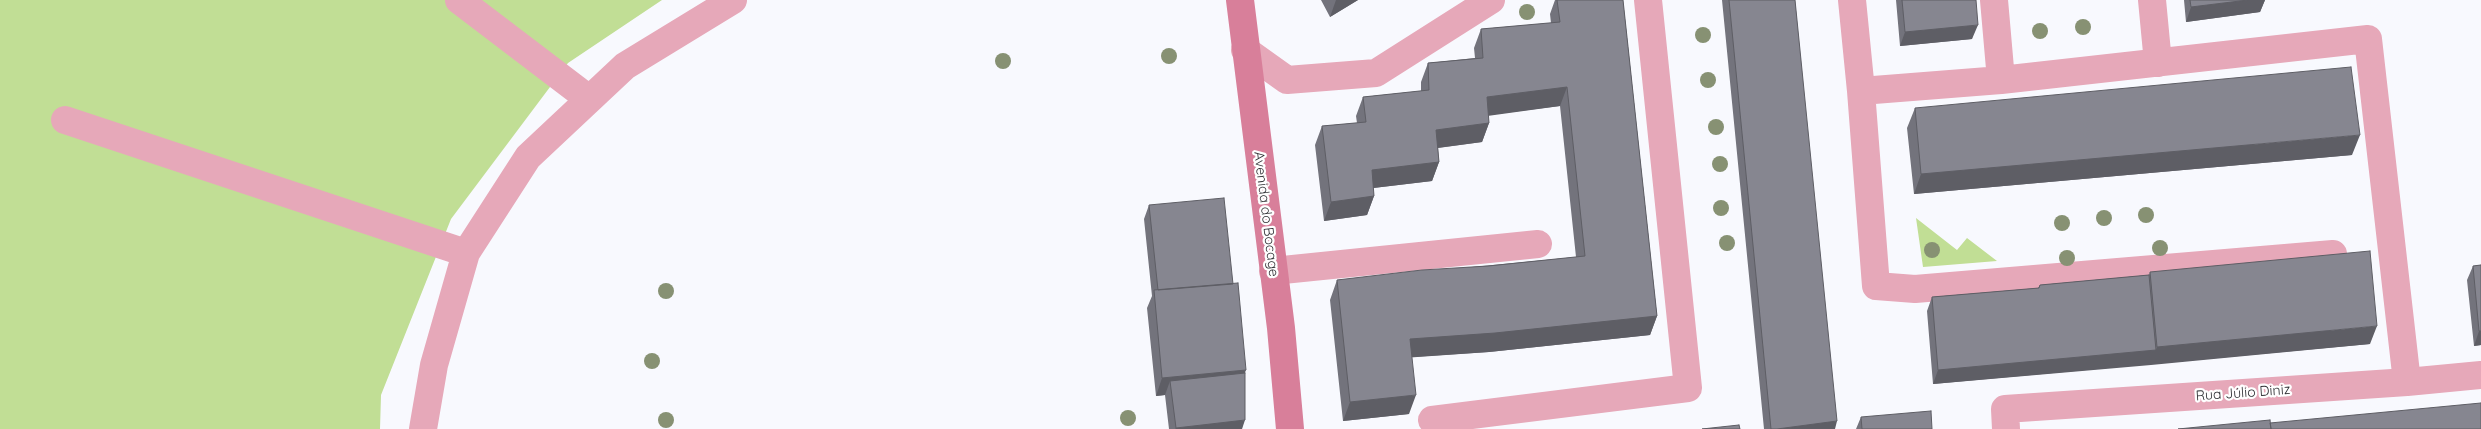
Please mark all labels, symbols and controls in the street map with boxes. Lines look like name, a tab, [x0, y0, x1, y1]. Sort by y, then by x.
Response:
street label: Avenida do Bocage	[1250, 150, 1282, 278]
street label: Rua Júlio Diniz	[2195, 381, 2291, 405]

